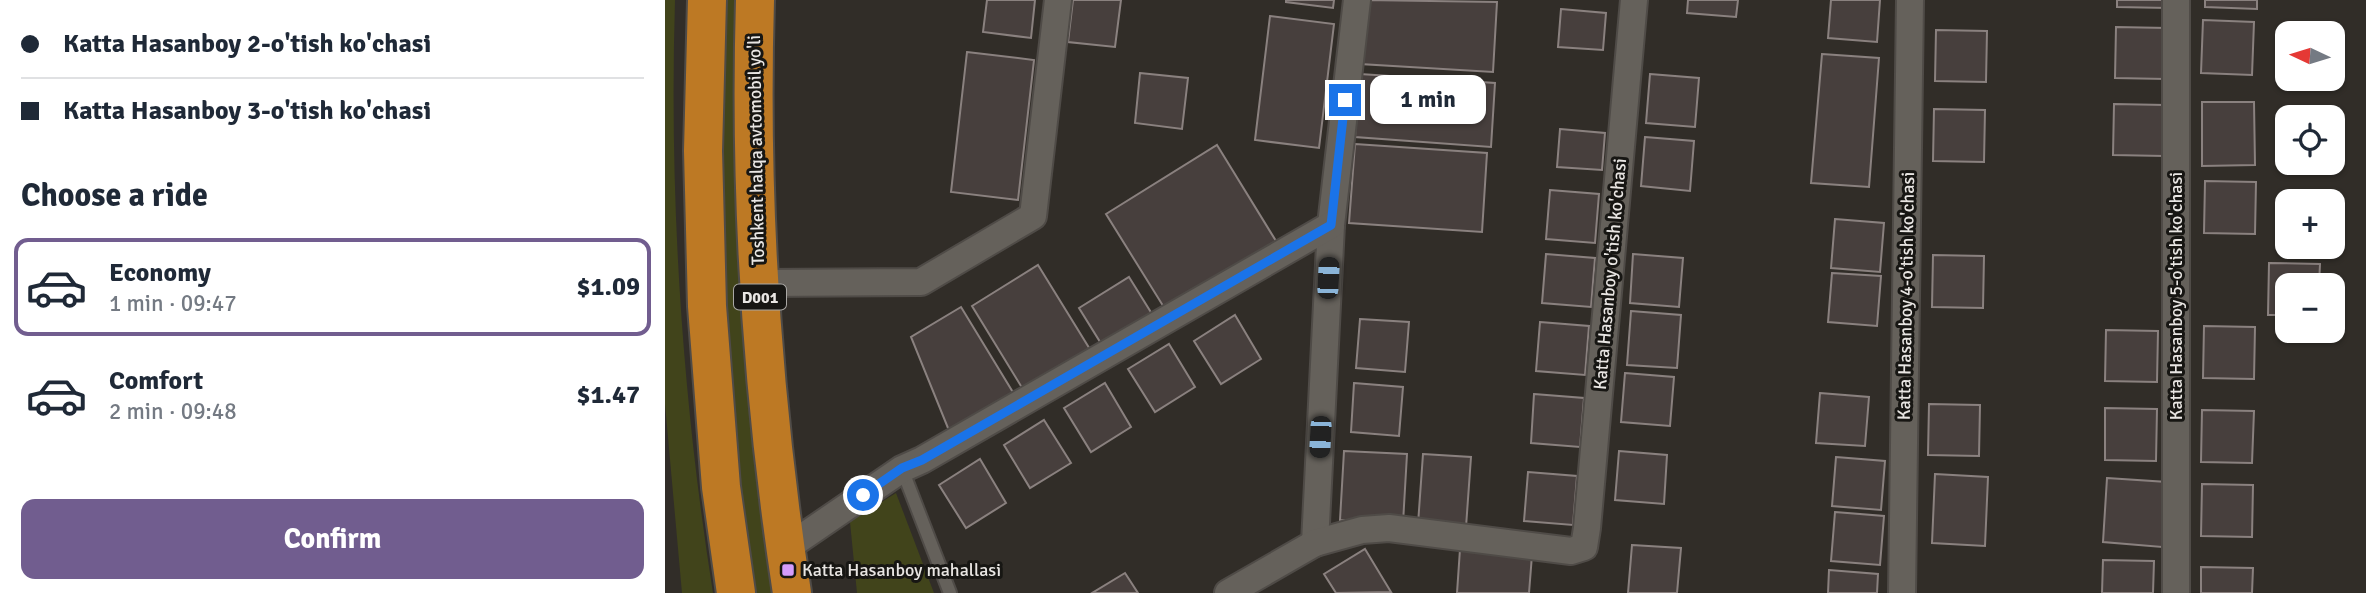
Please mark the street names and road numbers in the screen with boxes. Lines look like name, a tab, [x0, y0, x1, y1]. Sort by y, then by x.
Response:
street label: Toshkent halqa avtomobil yo'li	[743, 35, 769, 265]
street label: Katta Hasanboy o'tish ko'chasi	[1589, 157, 1631, 391]
street label: Katta Hasanboy 4-o'tish ko'chasi	[1893, 172, 1919, 420]
street label: Katta Hasanboy 5-o'tish ko'chasi	[2165, 172, 2187, 420]
road number: D001	[734, 284, 786, 310]

